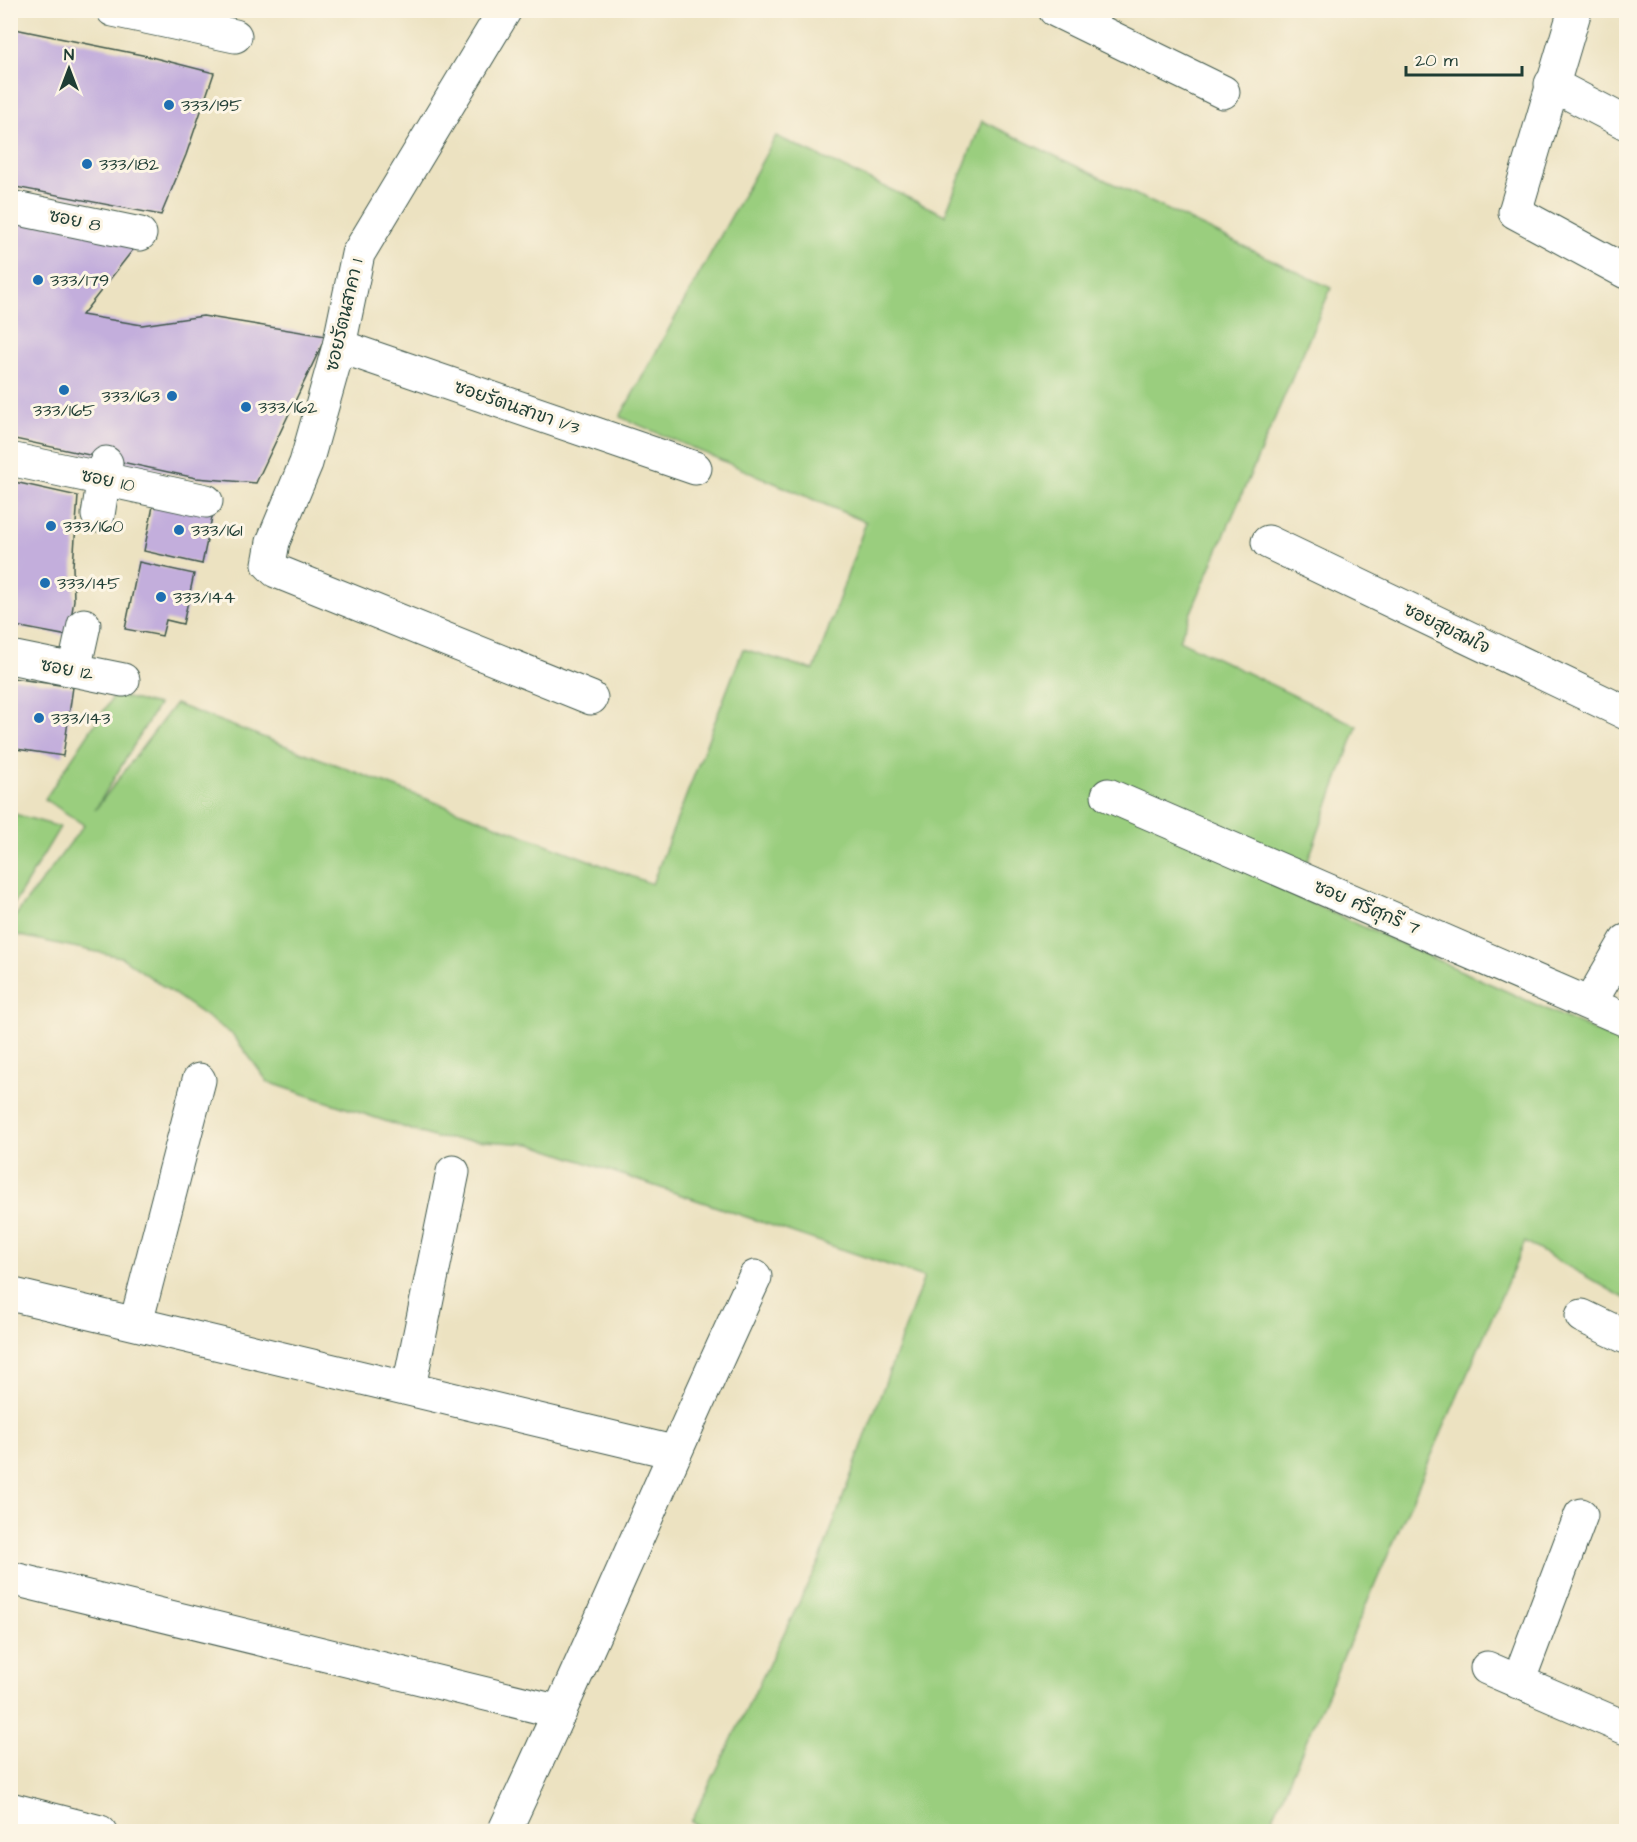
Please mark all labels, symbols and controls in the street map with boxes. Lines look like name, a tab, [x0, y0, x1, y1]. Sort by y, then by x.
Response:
north arrow	[39, 39, 99, 99]
scale bar	[1406, 39, 1522, 77]
text: N	[64, 44, 74, 66]
text: 20 m	[1415, 48, 1458, 73]
place label: 333/195	[181, 93, 242, 118]
marker: 333/195	[162, 98, 176, 112]
place label: 333/182	[99, 152, 160, 177]
marker: 333/182	[80, 157, 94, 171]
street label: ซอย 8	[47, 203, 103, 238]
street label: ซอยรัตนสาคา 1	[319, 257, 370, 374]
place label: 333/179	[50, 268, 109, 293]
marker: 333/179	[31, 273, 45, 287]
street label: ซอยรัตนสาขา 1/3	[451, 374, 583, 441]
marker: 333/165	[57, 383, 71, 397]
place label: 333/163	[102, 384, 160, 409]
marker: 333/163	[165, 389, 179, 403]
place label: 333/162	[258, 395, 318, 420]
place label: 333/165	[33, 398, 95, 423]
marker: 333/162	[239, 400, 253, 414]
street label: ซอย 10	[79, 463, 137, 498]
place label: 333/160	[63, 514, 124, 539]
place label: 333/161	[191, 518, 243, 543]
marker: 333/160	[44, 519, 58, 533]
marker: 333/161	[172, 523, 186, 537]
place label: 333/145	[57, 571, 120, 596]
marker: 333/145	[38, 576, 52, 590]
place label: 333/144	[173, 585, 235, 610]
marker: 333/144	[154, 590, 168, 604]
street label: ซอยสุขสมใจ	[1399, 596, 1495, 661]
street label: ซอย 12	[38, 652, 96, 687]
place label: 333/143	[51, 706, 110, 731]
marker: 333/143	[32, 711, 46, 725]
street label: ซอย ศรีศุกรี 7	[1310, 874, 1424, 942]

